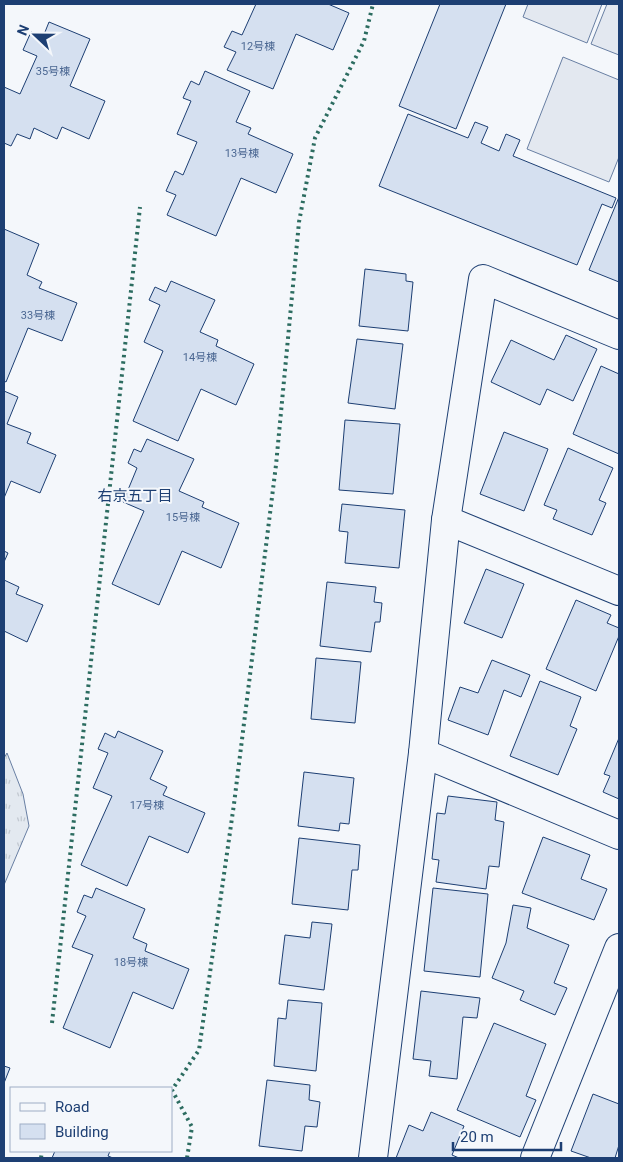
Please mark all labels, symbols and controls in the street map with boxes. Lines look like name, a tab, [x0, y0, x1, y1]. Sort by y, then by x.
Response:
north arrow	[10, 10, 60, 60]
text: N	[14, 23, 32, 38]
house number: 12号棟	[241, 40, 275, 53]
house number: 35号棟	[36, 65, 70, 78]
house number: 13号棟	[225, 147, 259, 160]
house number: 33号棟	[21, 309, 55, 322]
house number: 14号棟	[183, 351, 217, 364]
district label: 右京五丁目	[97, 487, 173, 505]
house number: 15号棟	[166, 511, 200, 524]
house number: 17号棟	[130, 799, 164, 812]
house number: 18号棟	[114, 956, 148, 969]
legend	[10, 1087, 172, 1152]
text: Road	[55, 1098, 89, 1116]
scale bar	[453, 1120, 560, 1152]
text: Building	[55, 1123, 109, 1141]
text: 20 m	[460, 1128, 494, 1146]

